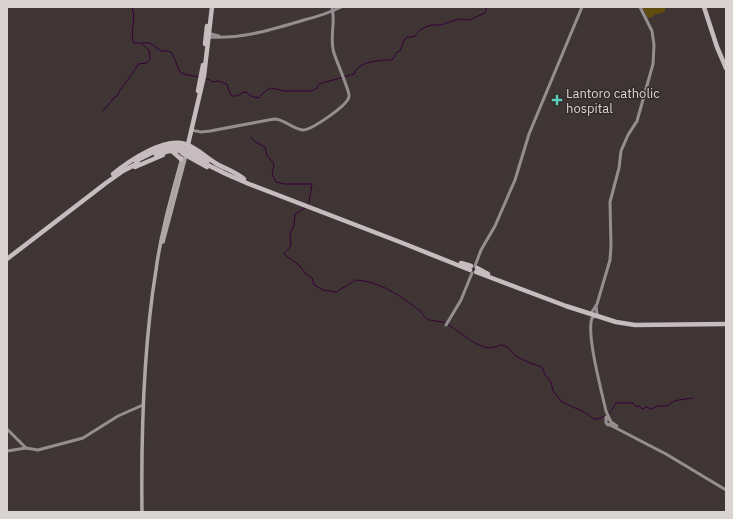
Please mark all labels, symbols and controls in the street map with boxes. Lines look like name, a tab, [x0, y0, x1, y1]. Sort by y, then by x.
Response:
place label: Lantoro catholic hospital	[566, 85, 660, 117]
marker: Lantoro catholic hospital	[551, 94, 563, 106]

